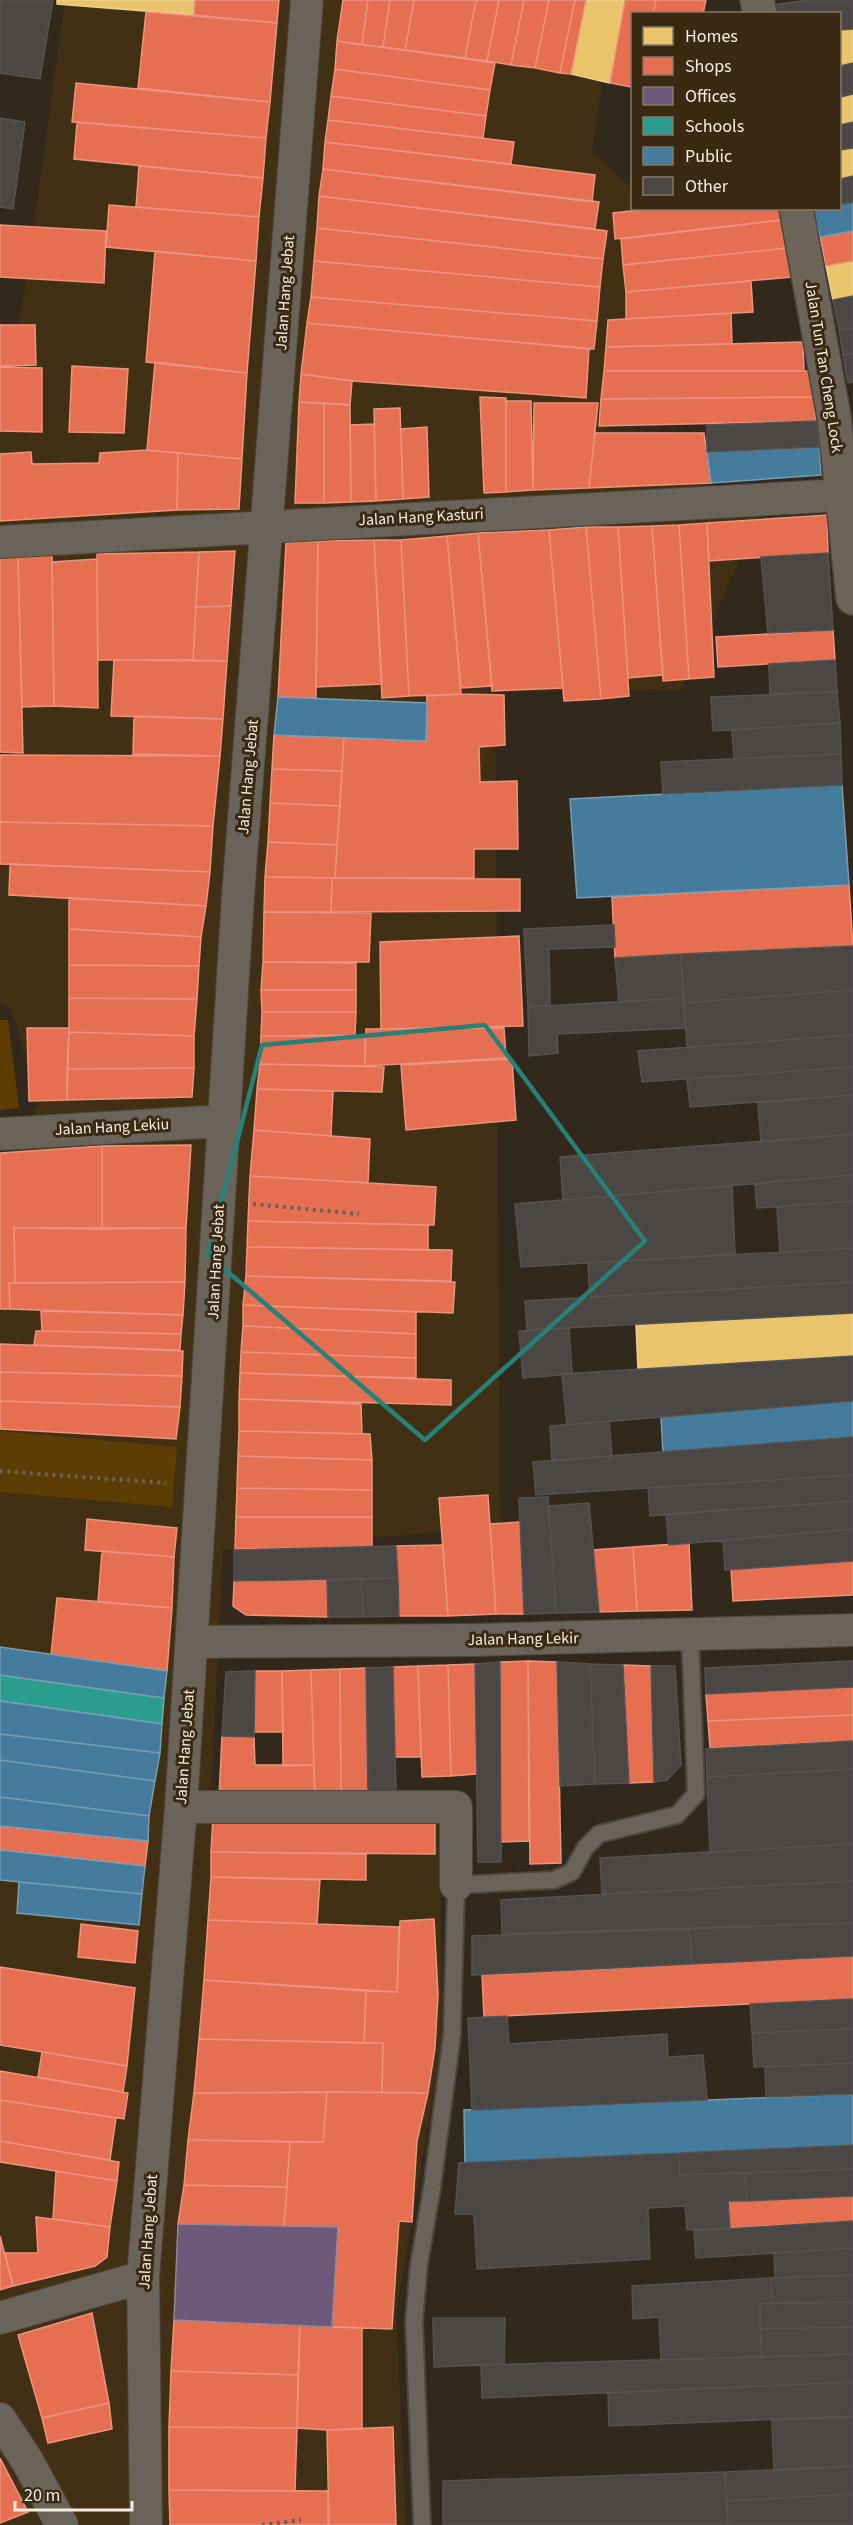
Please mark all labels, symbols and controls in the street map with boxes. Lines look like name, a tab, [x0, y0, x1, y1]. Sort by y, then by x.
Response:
legend	[631, 12, 841, 210]
text: Homes	[685, 24, 738, 49]
text: Shops	[685, 54, 732, 79]
text: Offices	[685, 84, 736, 109]
text: Schools	[685, 114, 744, 139]
text: Public	[685, 144, 732, 169]
text: Other	[685, 174, 729, 199]
street label: Jalan Hang Jebat	[270, 234, 300, 352]
street label: Jalan Tun Tan Cheng Lock	[800, 280, 848, 454]
street label: Jalan Hang Kasturi	[358, 503, 484, 531]
street label: Jalan Hang Jebat	[232, 718, 264, 836]
street label: Jalan Hang Lekiu	[54, 1113, 170, 1141]
street label: Jalan Hang Jebat	[202, 1203, 230, 1320]
street label: Jalan Hang Lekir	[467, 1627, 579, 1651]
street label: Jalan Hang Jebat	[170, 1688, 200, 1806]
street label: Jalan Hang Jebat	[133, 2173, 163, 2291]
scale bar	[15, 2474, 132, 2512]
text: 20 m	[24, 2483, 60, 2508]

